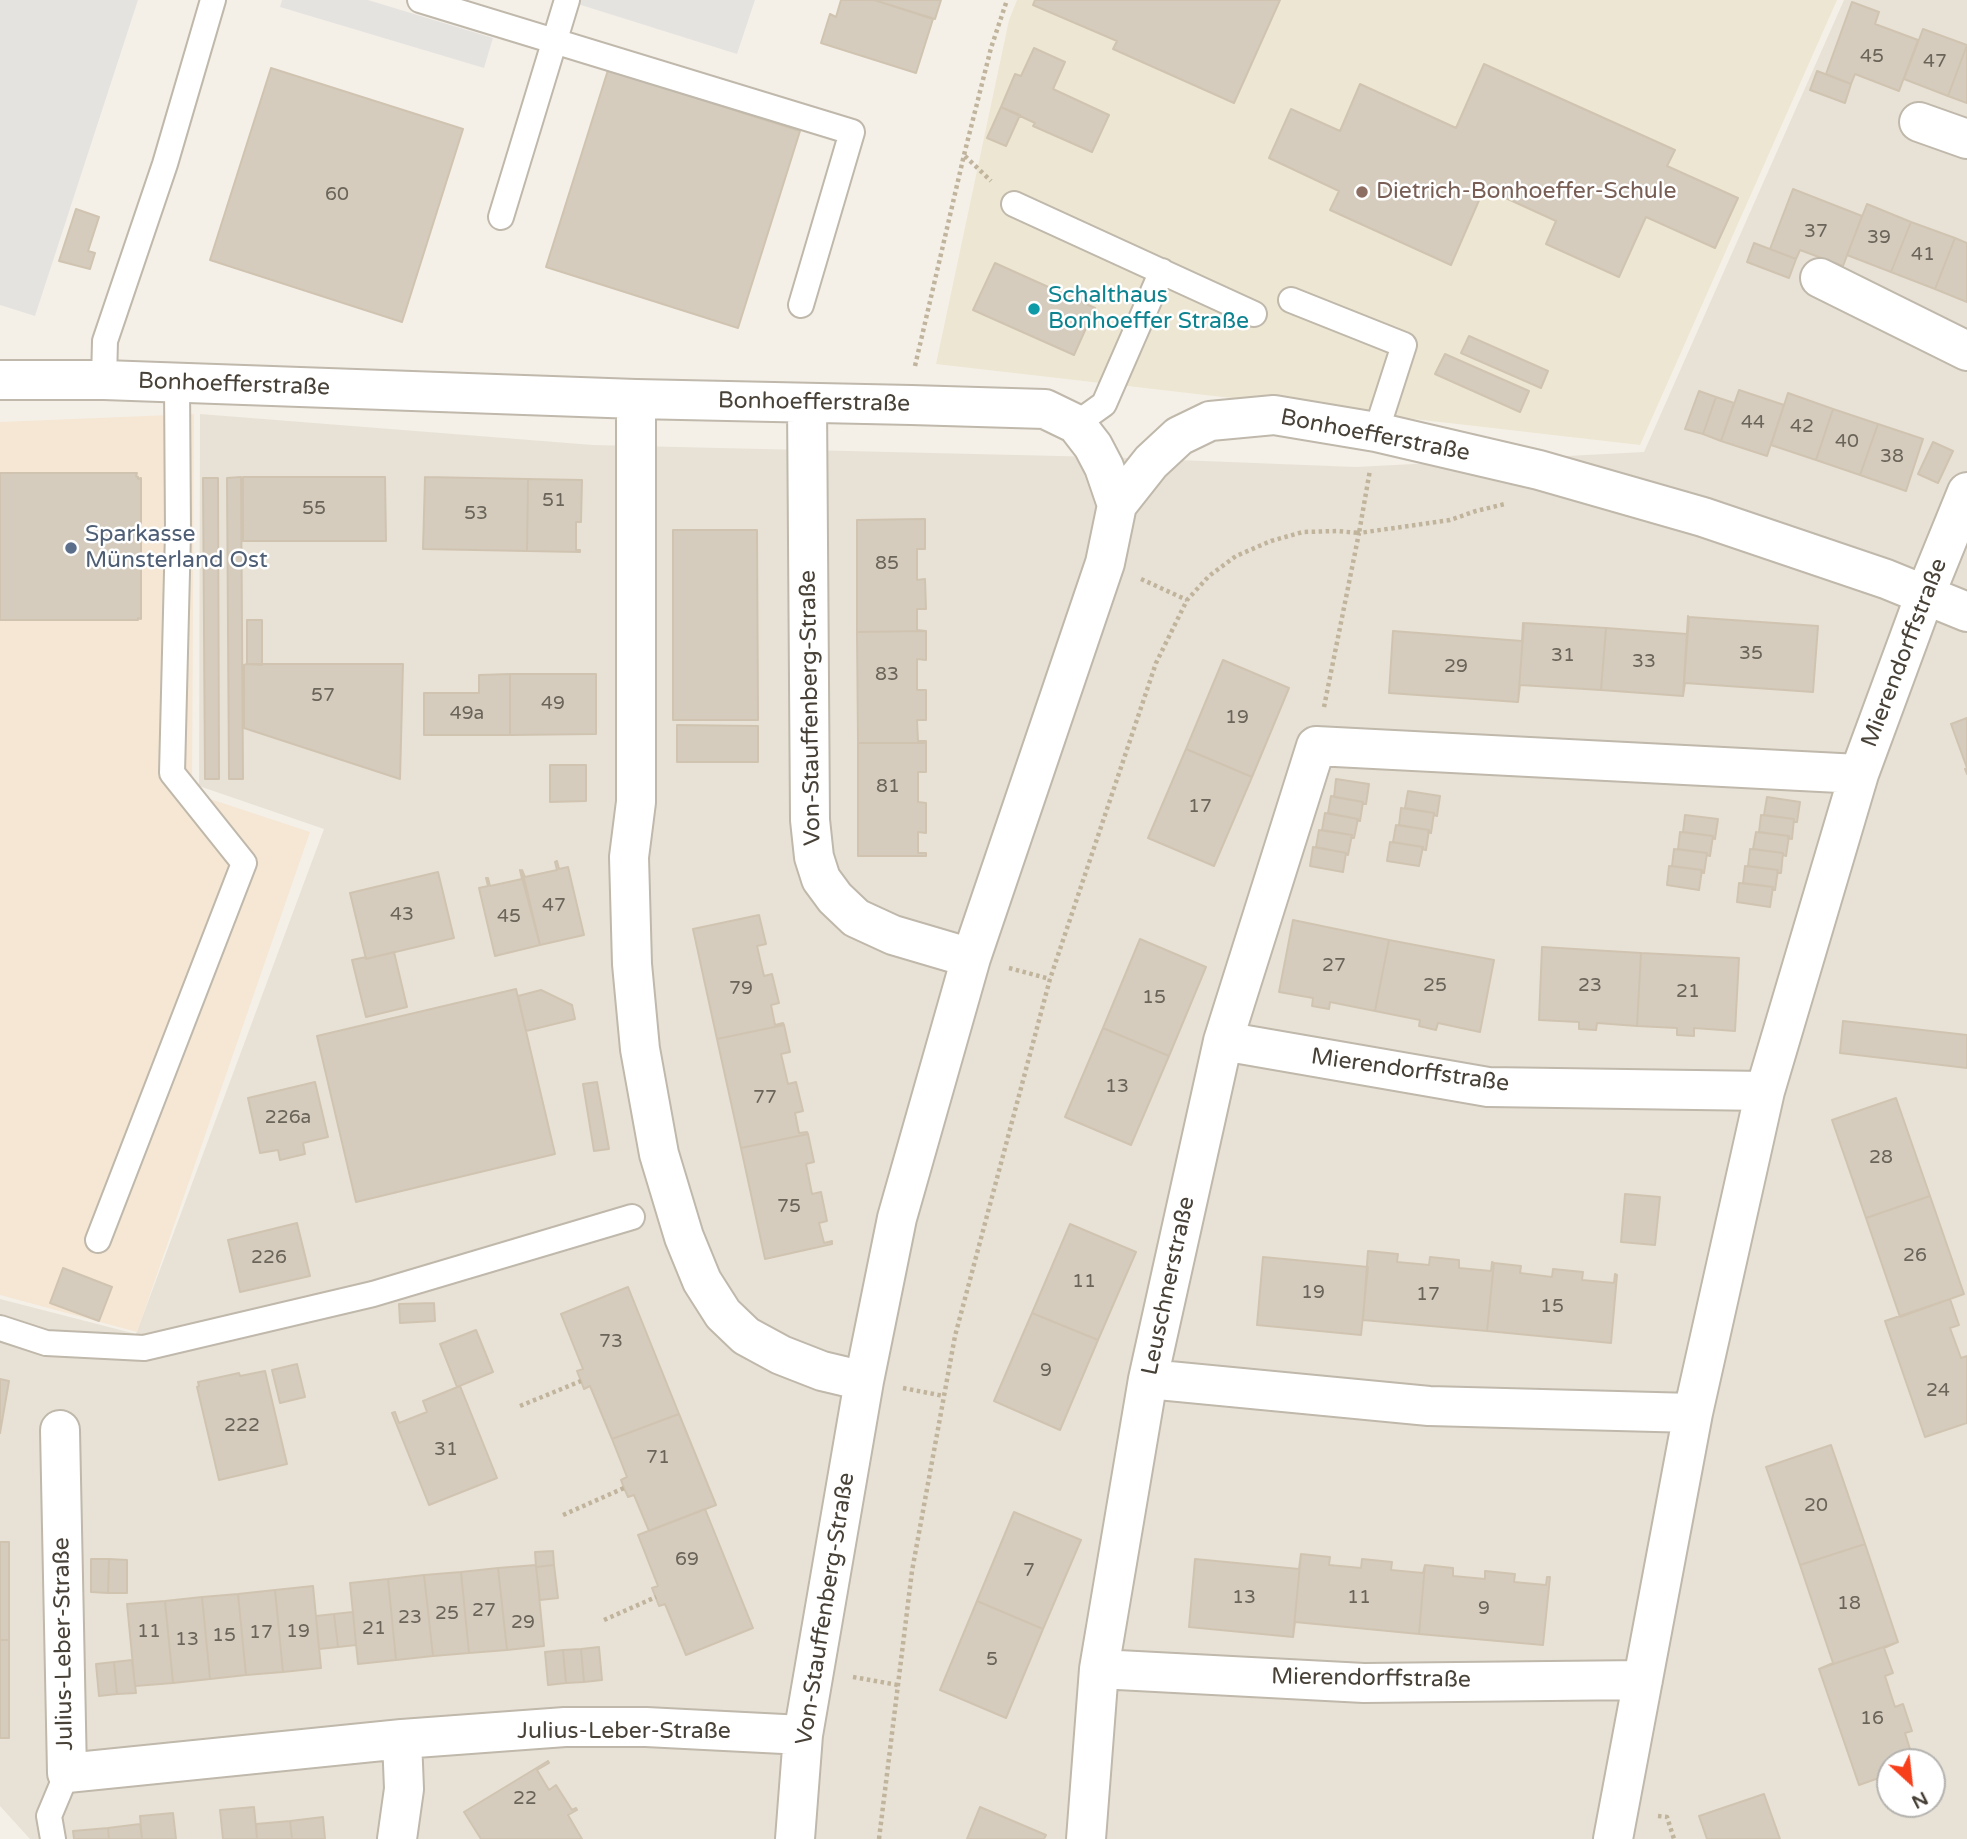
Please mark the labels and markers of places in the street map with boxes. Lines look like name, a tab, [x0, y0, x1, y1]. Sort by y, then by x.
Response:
place label: Dietrich-Bonhoeffer-Schule	[1376, 178, 1677, 206]
marker: Dietrich-Bonhoeffer-Schule	[1354, 184, 1370, 200]
place label: Schalthaus Bonhoeffer Straße	[1048, 282, 1249, 336]
marker: Schalthaus Bonhoeffer Straße	[1026, 301, 1042, 317]
place label: Sparkasse Münsterland Ost	[85, 521, 268, 575]
marker: Sparkasse Münsterland Ost	[63, 540, 79, 556]

